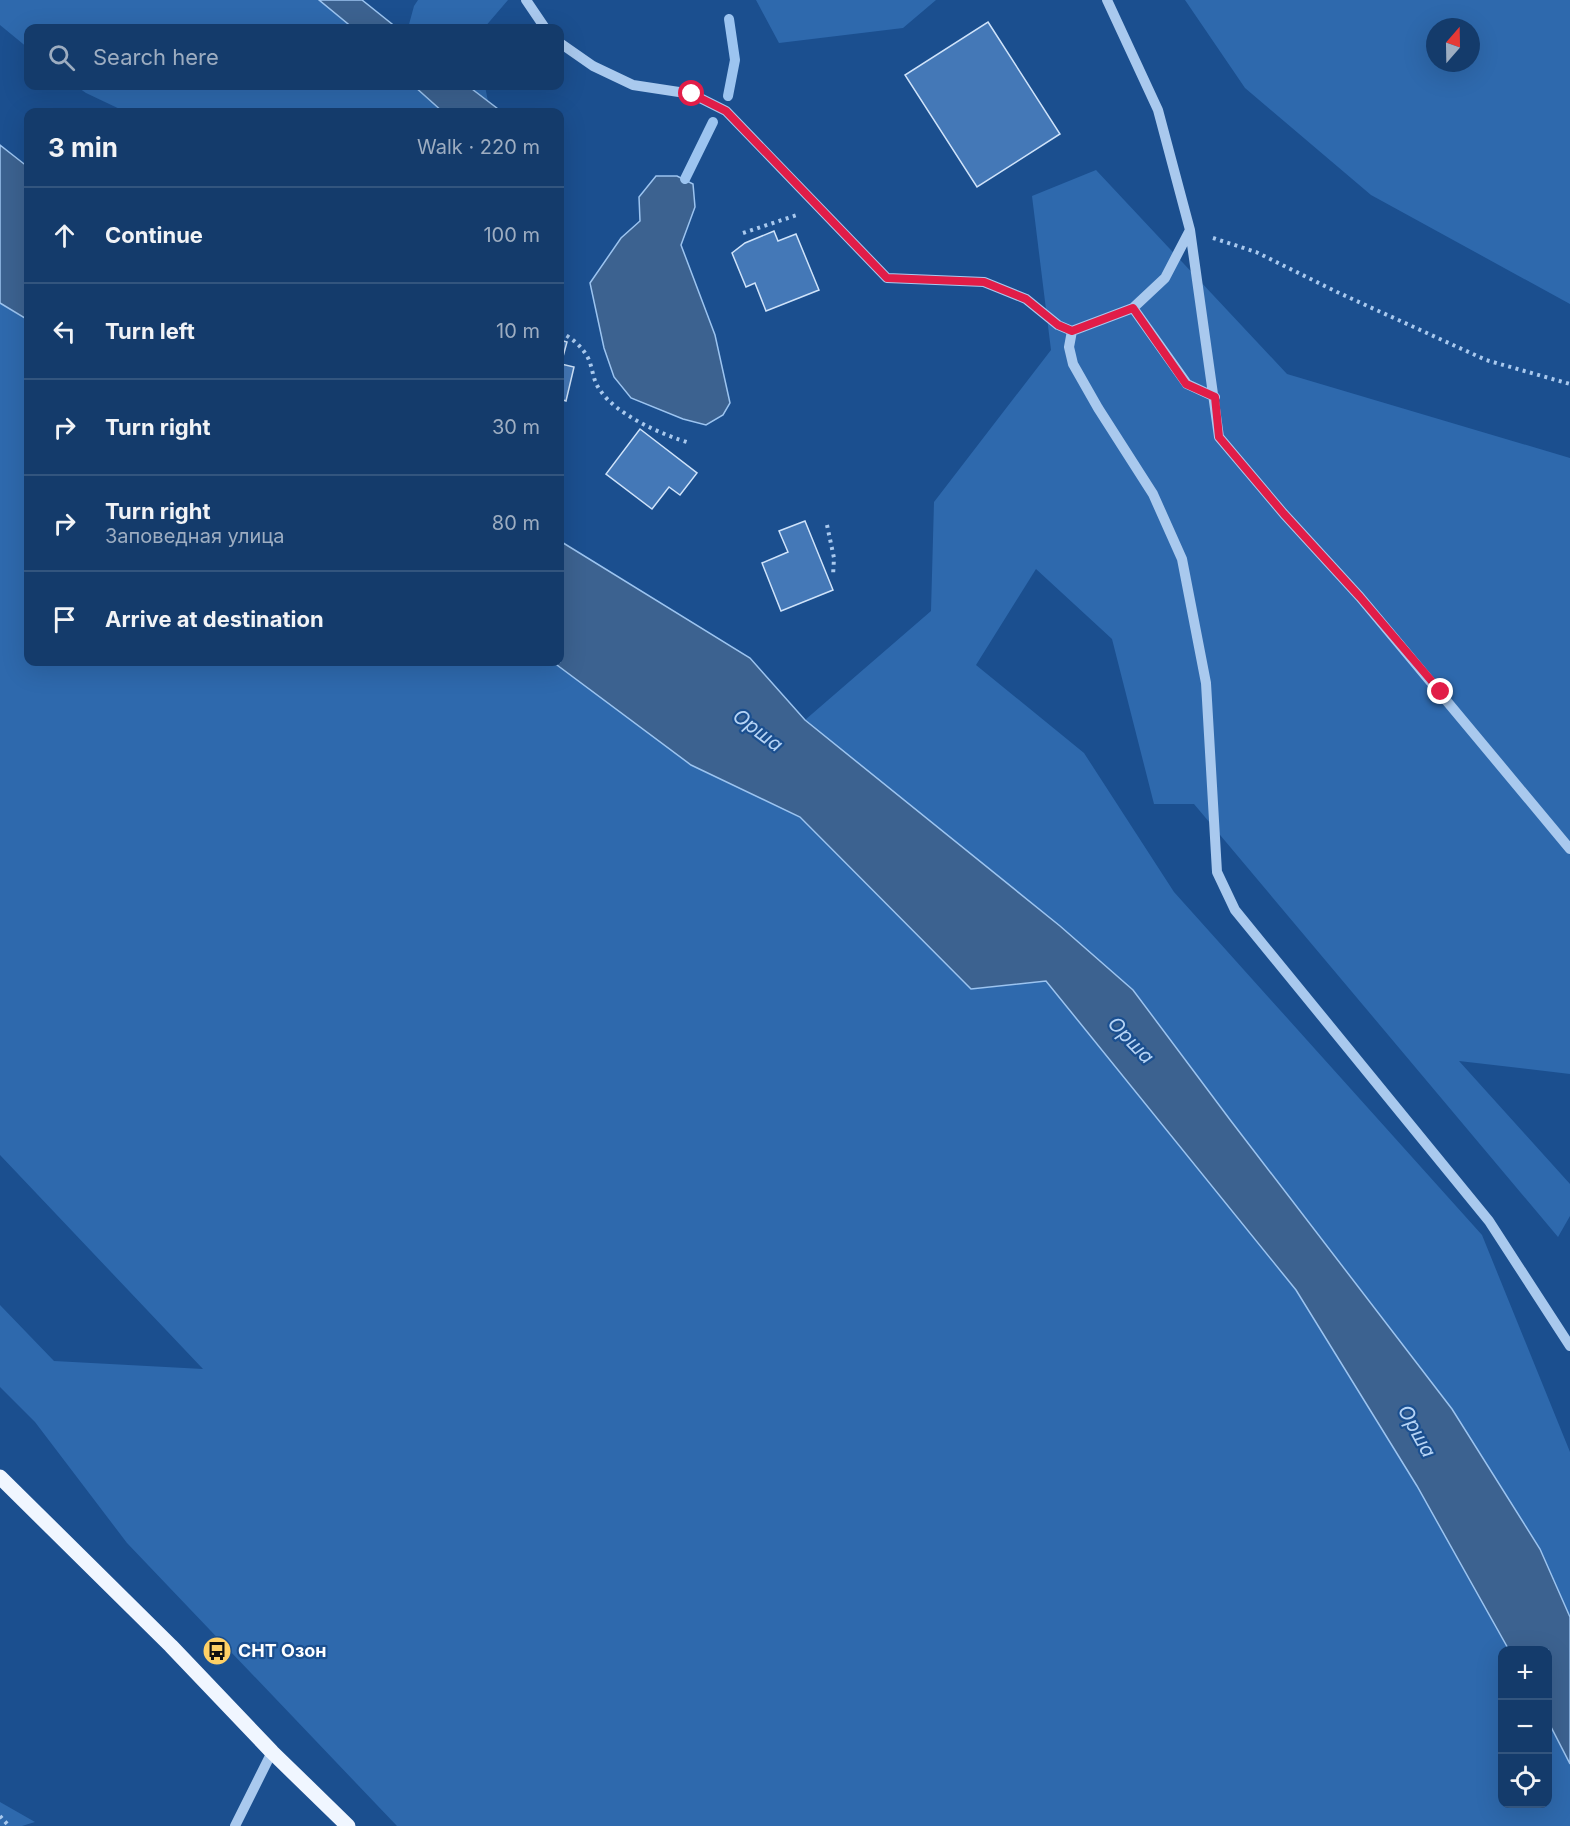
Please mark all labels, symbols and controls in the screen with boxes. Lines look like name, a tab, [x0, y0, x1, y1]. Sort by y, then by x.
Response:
north arrow	[1426, 18, 1480, 72]
search box	[24, 24, 564, 90]
icon: search	[45, 41, 78, 74]
text: Search here	[93, 44, 219, 70]
route start	[678, 80, 704, 106]
text: 3 min	[48, 132, 118, 163]
text: Walk · 220 m	[417, 135, 540, 159]
icon: ahead	[48, 219, 81, 252]
text: Continue	[105, 222, 203, 248]
text: 100 m	[483, 223, 540, 247]
icon: left	[48, 315, 81, 348]
text: Turn left	[105, 318, 195, 344]
text: 10 m	[496, 319, 540, 343]
icon: right	[48, 411, 81, 444]
text: Turn right	[105, 414, 211, 440]
text: 30 m	[492, 415, 540, 439]
text: Turn right	[105, 498, 211, 524]
icon: right	[48, 507, 81, 540]
text: 80 m	[492, 511, 540, 535]
text: Заповедная улица	[105, 524, 284, 548]
icon: arrive	[48, 603, 81, 636]
text: Arrive at destination	[105, 606, 324, 632]
route end	[1427, 678, 1453, 704]
water label: Орша	[728, 703, 788, 757]
water label: Орша	[1103, 1011, 1159, 1069]
water label: Орша	[1393, 1401, 1441, 1461]
bus stop icon: СНТ Озон	[201, 1635, 233, 1667]
place label: СНТ Озон	[238, 1640, 327, 1661]
map controls	[1498, 1646, 1552, 1808]
button: +	[1498, 1646, 1552, 1700]
button: −	[1498, 1700, 1552, 1754]
button: locate	[1498, 1754, 1552, 1808]

